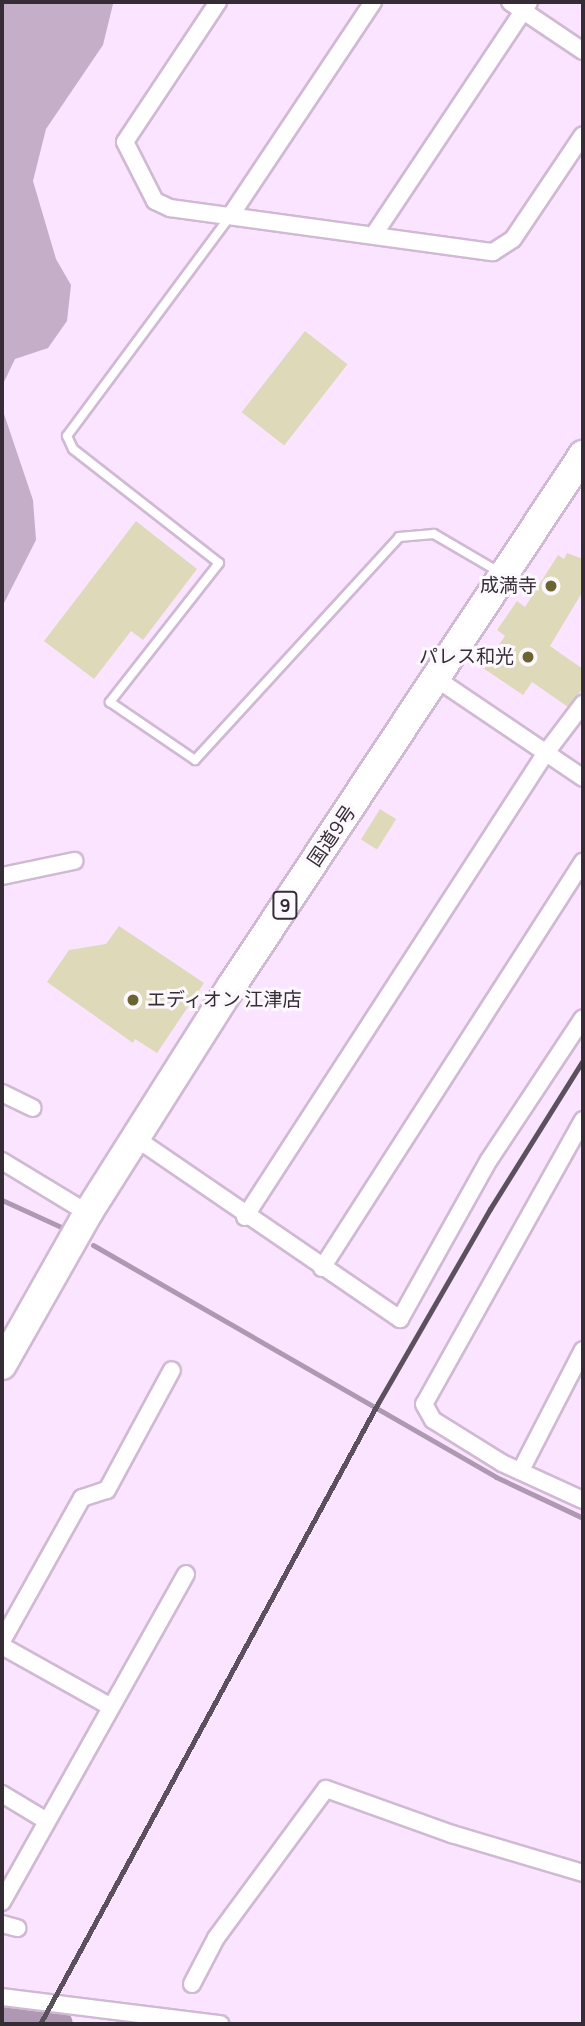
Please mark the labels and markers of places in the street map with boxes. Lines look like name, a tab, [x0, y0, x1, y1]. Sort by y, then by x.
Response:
place label: 成満寺	[480, 575, 537, 597]
marker: 成満寺	[543, 578, 559, 594]
place label: パレス和光	[419, 646, 514, 668]
marker: パレス和光	[520, 649, 536, 665]
place label: エディオン 江津店	[147, 989, 303, 1011]
marker: エディオン 江津店	[125, 992, 141, 1008]

